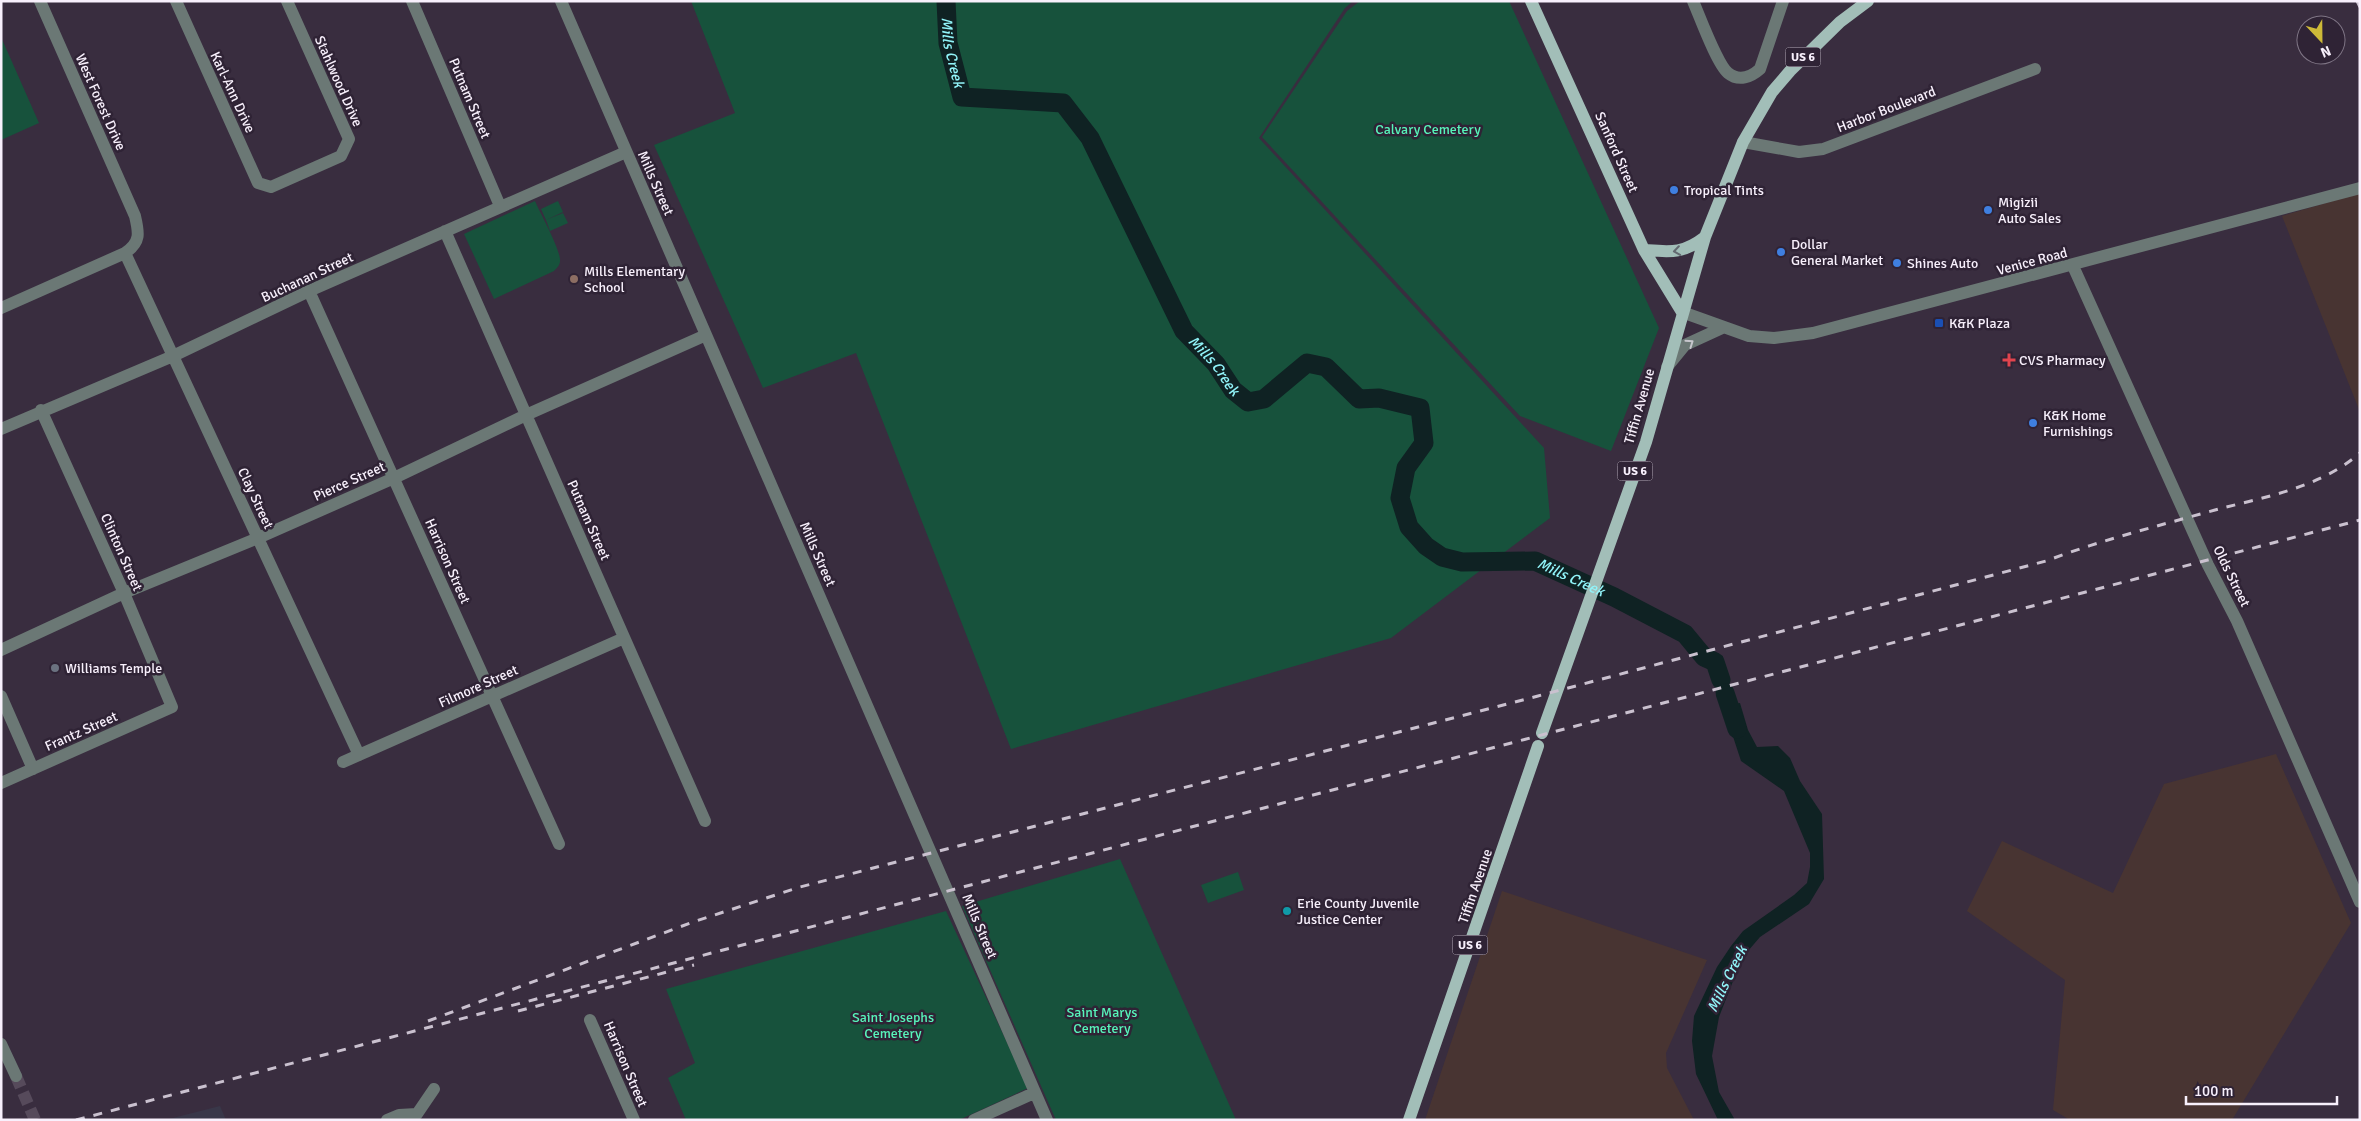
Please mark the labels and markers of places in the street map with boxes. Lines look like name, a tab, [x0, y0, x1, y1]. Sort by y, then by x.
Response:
place label: Tropical Tints	[1684, 182, 1764, 199]
marker: Tropical Tints	[1668, 184, 1680, 196]
place label: Migizii Auto Sales	[1998, 194, 2061, 227]
marker: Migizii Auto Sales	[1982, 204, 1994, 216]
place label: Dollar General Market	[1791, 236, 1883, 269]
marker: Dollar General Market	[1775, 246, 1787, 258]
place label: Shines Auto	[1907, 255, 1978, 272]
marker: Shines Auto	[1891, 257, 1903, 269]
place label: Mills Elementary School	[584, 263, 686, 296]
marker: Mills Elementary School	[568, 273, 580, 285]
place label: K&K Plaza	[1949, 315, 2010, 332]
marker: K&K Plaza	[1933, 317, 1945, 329]
place label: CVS Pharmacy	[2019, 352, 2106, 369]
marker: CVS Pharmacy	[2003, 354, 2015, 366]
place label: K&K Home Furnishings	[2043, 407, 2113, 440]
marker: K&K Home Furnishings	[2027, 417, 2039, 429]
place label: Williams Temple	[65, 660, 162, 677]
marker: Williams Temple	[49, 662, 61, 674]
place label: Erie County Juvenile Justice Center	[1297, 895, 1419, 928]
marker: Erie County Juvenile Justice Center	[1281, 905, 1293, 917]

